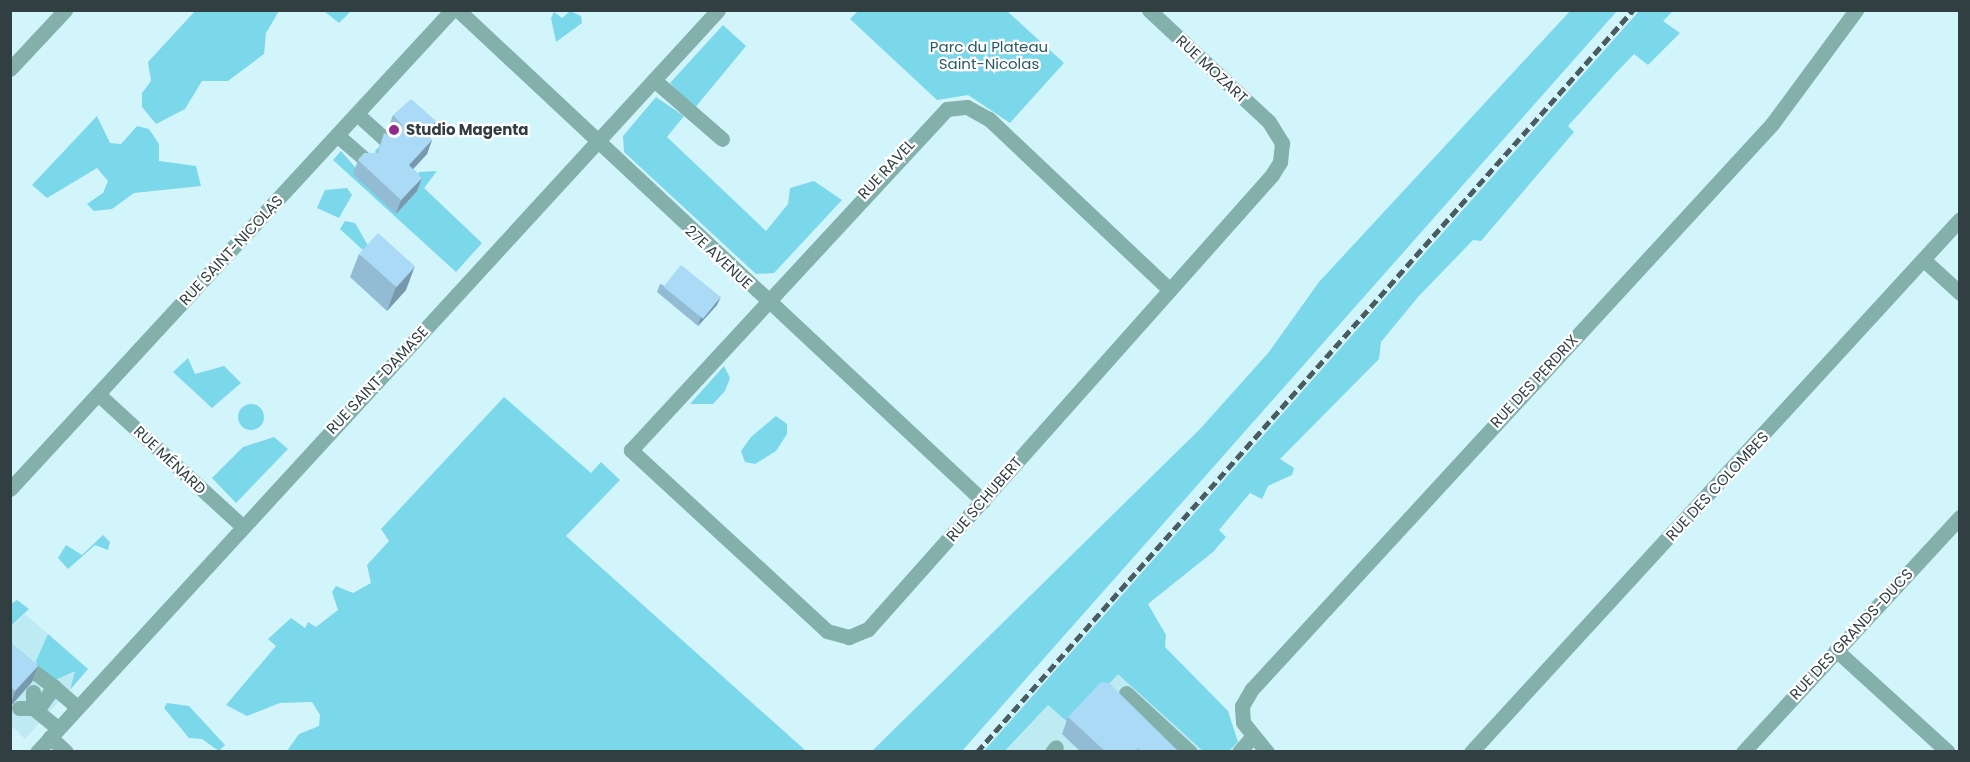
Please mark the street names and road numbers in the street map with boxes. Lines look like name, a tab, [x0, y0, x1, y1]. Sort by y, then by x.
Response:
street label: RUE MOZART	[1173, 31, 1251, 107]
street label: RUE RAVEL	[854, 136, 918, 202]
street label: RUE SAINT-NICOLAS	[175, 191, 287, 309]
street label: 27E AVENUE	[682, 221, 756, 293]
street label: RUE SAINT-DAMASE	[322, 322, 432, 438]
street label: RUE DES PERDRIX	[1486, 331, 1582, 431]
street label: RUE MÉNARD	[130, 422, 210, 498]
street label: RUE DES COLOMBES	[1662, 428, 1772, 544]
street label: RUE SCHUBERT	[942, 453, 1026, 545]
street label: RUE DES GRANDS-DUCS	[1786, 565, 1916, 703]

